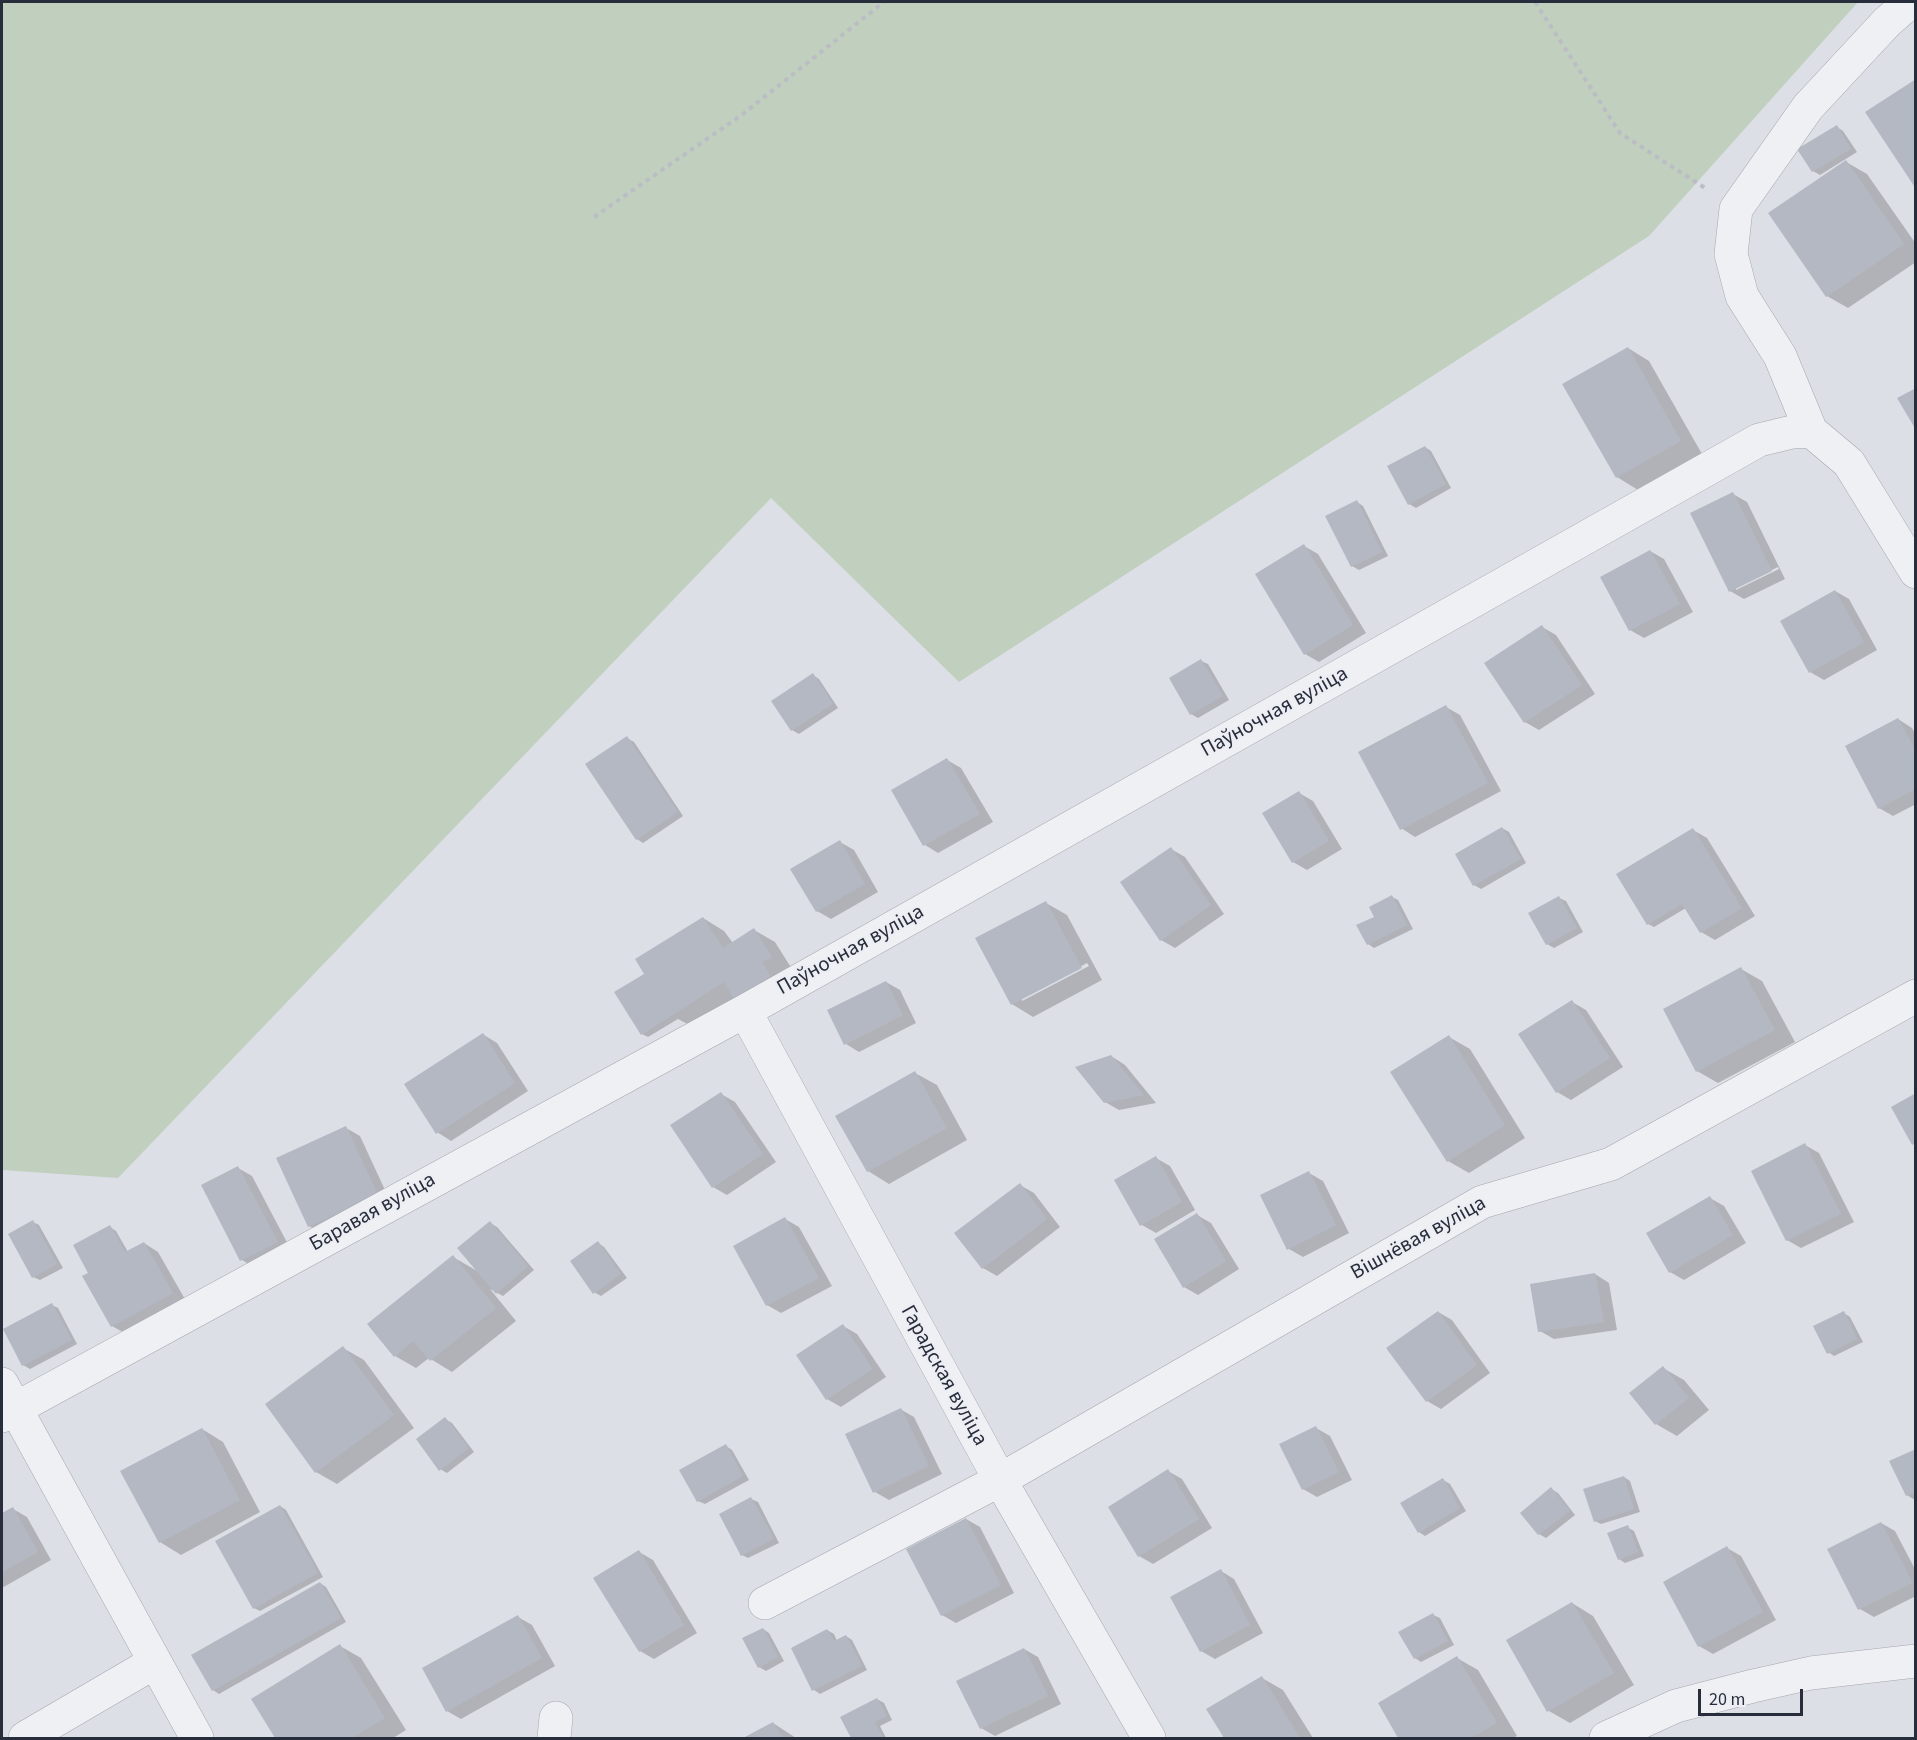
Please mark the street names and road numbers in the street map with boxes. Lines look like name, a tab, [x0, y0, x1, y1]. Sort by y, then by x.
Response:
street label: Паўночная вуліца	[1197, 662, 1353, 764]
street label: Паўночная вуліца	[773, 900, 929, 1002]
street label: Баравая вуліца	[306, 1168, 440, 1258]
street label: Вішнёвая вуліца	[1347, 1191, 1491, 1287]
street label: Гарадская вуліца	[894, 1301, 992, 1451]

